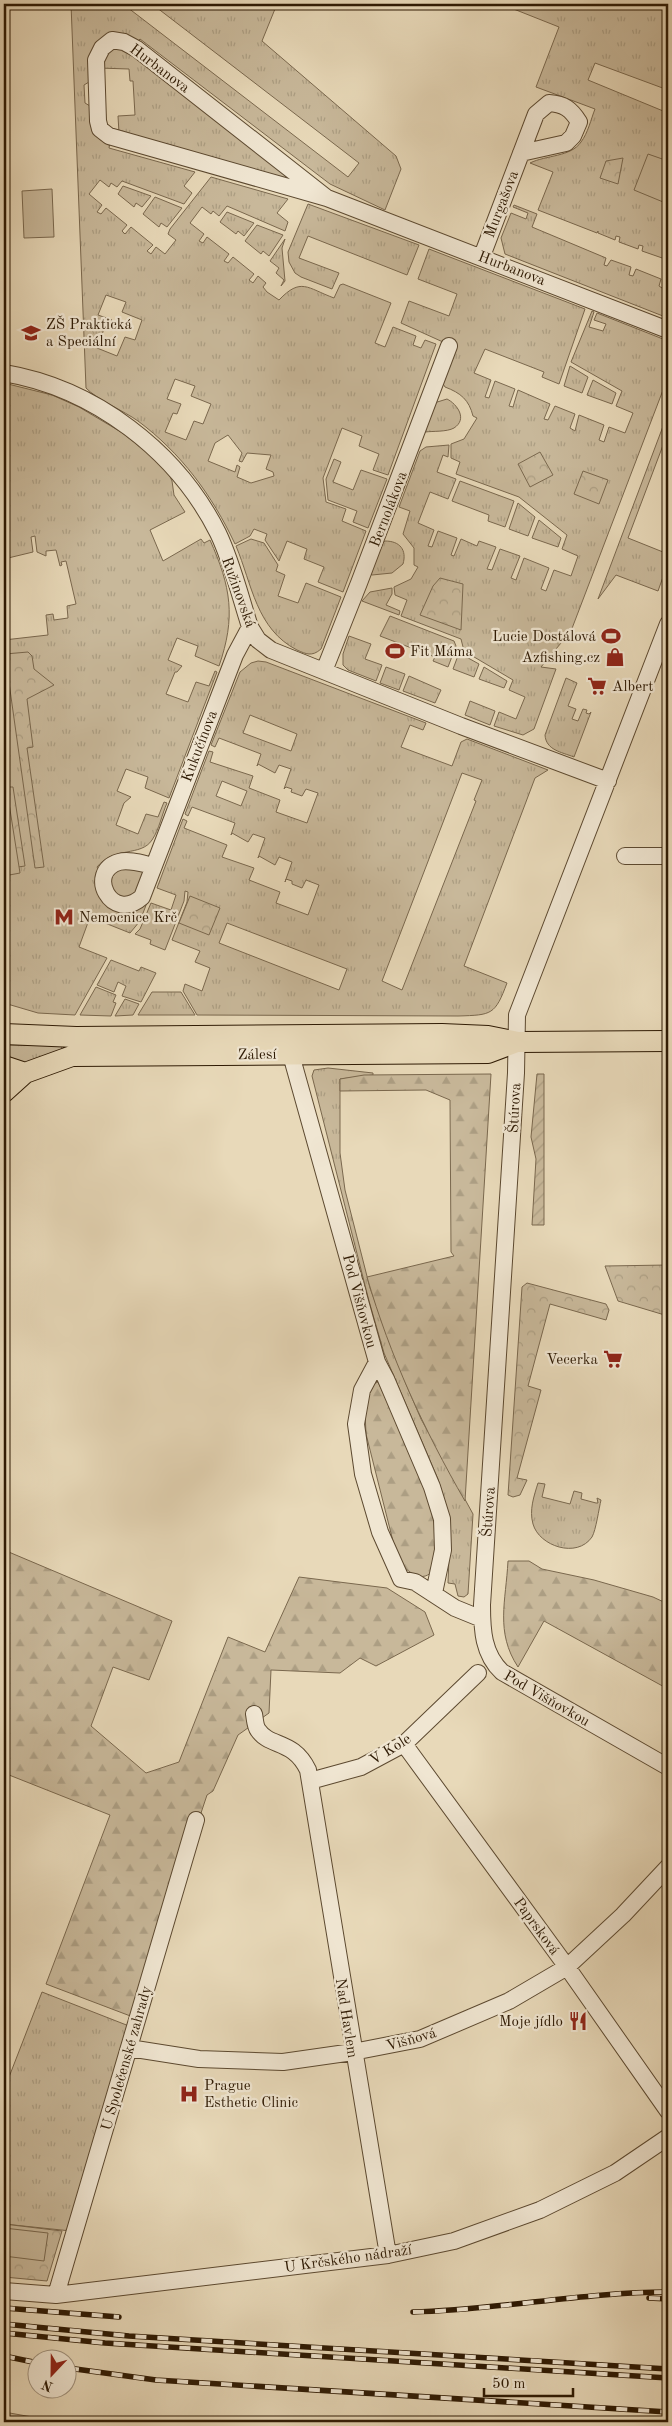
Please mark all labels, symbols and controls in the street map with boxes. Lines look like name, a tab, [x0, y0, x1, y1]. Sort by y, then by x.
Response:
street label: Hurbanova	[126, 42, 192, 97]
street label: Murgašova	[483, 168, 522, 240]
street label: Hurbanova	[476, 250, 548, 289]
place label: ZŠ Praktická a Speciální	[46, 315, 132, 350]
school or university icon: ZŠ Praktická a Speciální	[20, 322, 42, 344]
street label: Bernolákova	[368, 469, 411, 550]
street label: Ružinovská	[218, 555, 257, 630]
sports icon: Lucie Dostálová	[600, 625, 622, 647]
place label: Lucie Dostálová	[492, 630, 597, 645]
sports icon: Fit Máma	[384, 640, 406, 662]
place label: Fit Máma	[410, 645, 474, 660]
shop icon: Azfishing.cz	[604, 646, 626, 668]
place label: Azfishing.cz	[522, 651, 600, 666]
supermarket icon: Albert	[586, 675, 608, 697]
place label: Albert	[612, 680, 654, 695]
street label: Kukučínova	[180, 708, 221, 784]
metro station icon: Nemocnice Krč	[53, 906, 75, 928]
place label: Nemocnice Krč	[79, 911, 178, 926]
street label: Zálesí	[238, 1048, 277, 1063]
street label: Štúrova	[504, 1082, 524, 1134]
street label: Pod Višňovkou	[339, 1253, 378, 1350]
supermarket icon: Vecerka	[602, 1348, 624, 1370]
place label: Vecerka	[546, 1353, 599, 1368]
street label: Štúrova	[477, 1486, 499, 1538]
street label: Pod Višňovkou	[501, 1669, 592, 1730]
street label: V Kole	[368, 1732, 414, 1769]
street label: Paprsková	[510, 1895, 562, 1959]
street label: Nad Havlem	[332, 1977, 359, 2059]
street label: U Společenské zahrady	[100, 1984, 155, 2132]
restaurant icon: Moje jídlo	[567, 2010, 589, 2032]
place label: Moje jídlo	[499, 2015, 563, 2030]
street label: Višňová	[385, 2026, 439, 2055]
place label: Prague Esthetic Clinic	[204, 2079, 299, 2111]
hospital icon: Prague Esthetic Clinic	[178, 2083, 200, 2105]
street label: U Krčského nádraží	[284, 2243, 414, 2276]
north arrow	[28, 2348, 78, 2398]
scale bar	[484, 2366, 573, 2398]
text: N	[40, 2377, 55, 2394]
text: 50 m	[492, 2377, 526, 2392]

